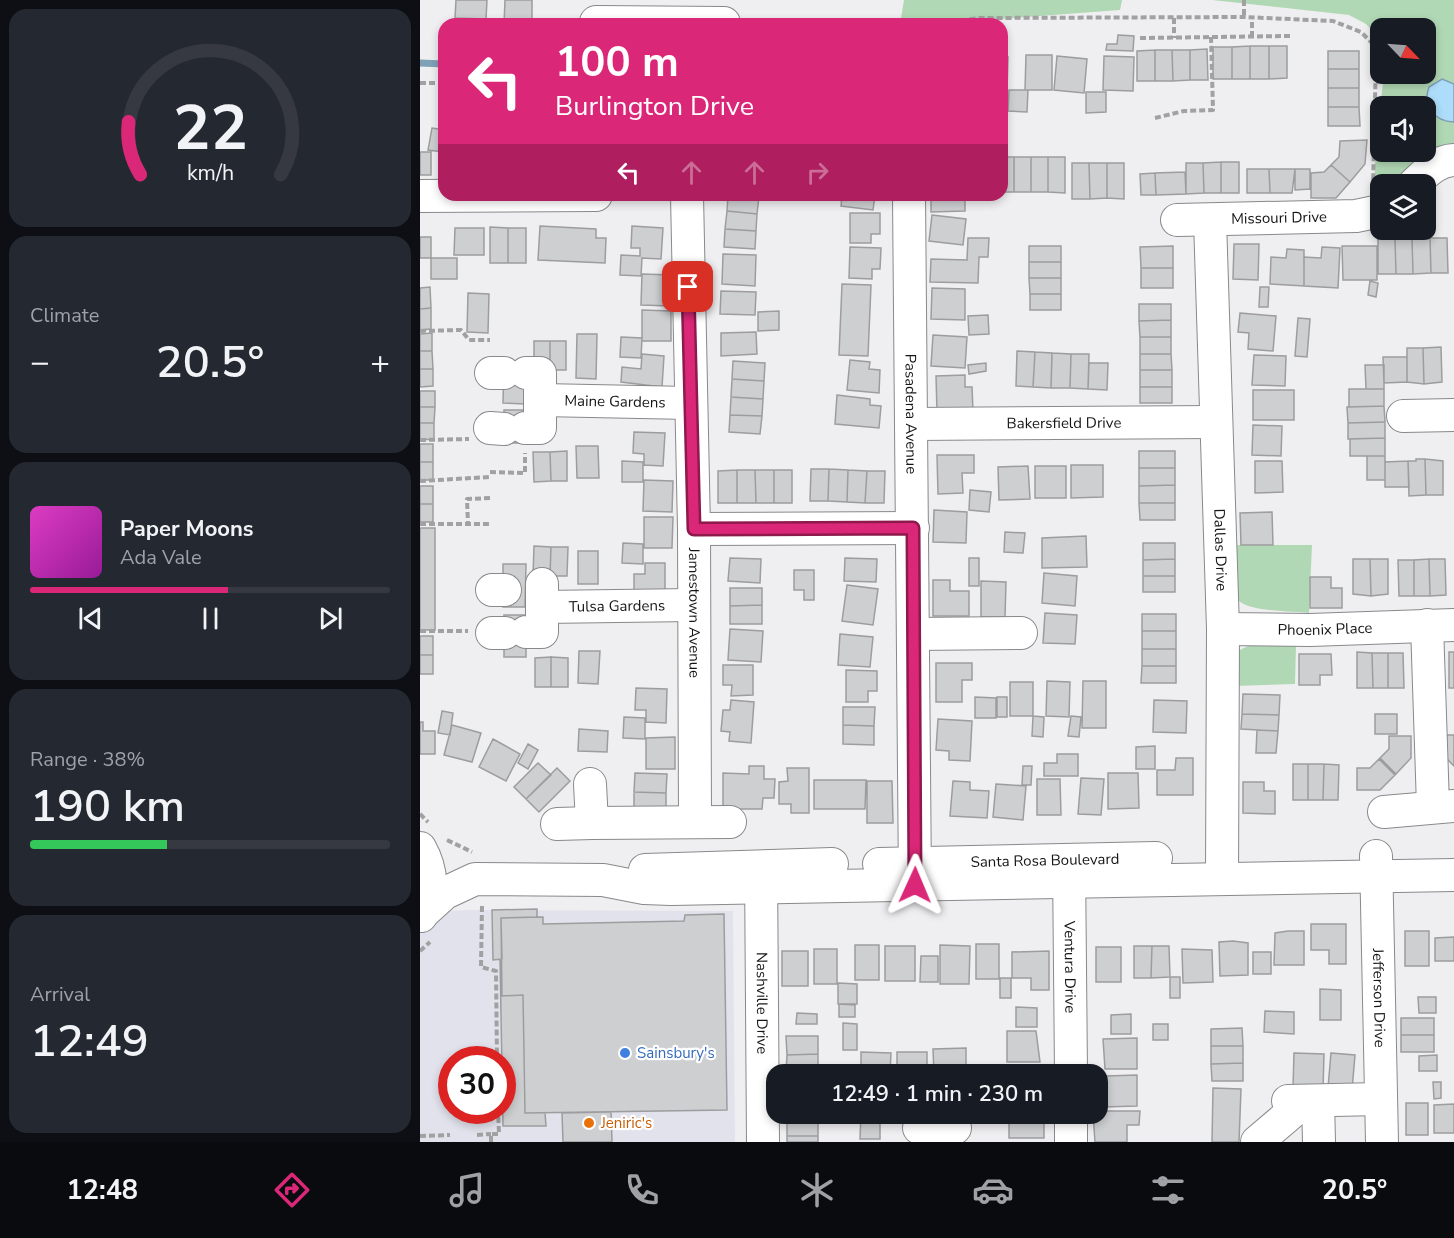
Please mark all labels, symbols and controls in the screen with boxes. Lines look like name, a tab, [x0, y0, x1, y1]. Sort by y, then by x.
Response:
north arrow	[1370, 18, 1436, 84]
map controls	[1370, 18, 1436, 240]
text: 100 m	[555, 34, 679, 91]
icon: left	[456, 42, 534, 120]
text: 22	[173, 86, 247, 171]
text: Burlington Drive	[555, 88, 754, 125]
button: sound	[1370, 96, 1436, 162]
icon: left	[612, 156, 645, 189]
icon: ahead	[675, 156, 708, 189]
icon: ahead	[738, 156, 771, 189]
icon: right	[801, 156, 834, 189]
text: km/h	[186, 158, 234, 188]
button: layers	[1370, 174, 1436, 240]
street label: Missouri Drive	[1231, 207, 1327, 229]
pin	[662, 261, 713, 312]
icon: arrive	[671, 270, 704, 303]
text: Climate	[30, 302, 99, 329]
text: 20.5°	[156, 332, 264, 393]
text: −	[30, 340, 50, 385]
text: +	[370, 340, 390, 385]
street label: Pasadena Avenue	[900, 354, 921, 474]
street label: Maine Gardens	[564, 390, 666, 413]
street label: Bakersfield Drive	[1006, 413, 1122, 433]
street label: Dallas Drive	[1209, 508, 1232, 591]
text: Paper Moons	[120, 514, 254, 544]
text: Ada Vale	[120, 544, 202, 571]
street label: Jamestown Avenue	[684, 547, 705, 678]
street label: Tulsa Gardens	[569, 595, 665, 617]
icon: previous	[74, 602, 107, 635]
icon: pause	[194, 602, 227, 635]
icon: next	[314, 602, 347, 635]
street label: Phoenix Place	[1277, 618, 1373, 640]
text: Range · 38%	[30, 746, 145, 773]
text: 190 km	[30, 776, 185, 837]
street label: Santa Rosa Boulevard	[970, 849, 1120, 872]
position arrow	[883, 853, 947, 917]
street label: Ventura Drive	[1060, 920, 1080, 1013]
street label: Jefferson Drive	[1368, 947, 1390, 1048]
street label: Nashville Drive	[752, 952, 772, 1054]
text: Arrival	[30, 981, 90, 1008]
text: 12:49	[30, 1011, 149, 1072]
place label: Sainsbury's	[637, 1043, 715, 1063]
speed limit sign: 30	[438, 1046, 516, 1124]
marker: Sainsbury's	[618, 1046, 632, 1060]
text: 12:49 · 1 min · 230 m	[831, 1079, 1043, 1109]
place label: Jeniric's	[600, 1113, 652, 1133]
marker: Jeniric's	[582, 1116, 596, 1130]
icon: directions	[271, 1169, 313, 1211]
icon: music	[446, 1169, 488, 1211]
icon: phone	[621, 1169, 663, 1211]
icon: climate	[796, 1169, 838, 1211]
icon: car	[972, 1169, 1014, 1211]
icon: filters	[1147, 1169, 1189, 1211]
text: 12:48	[67, 1172, 138, 1209]
text: 20.5°	[1322, 1172, 1387, 1209]

